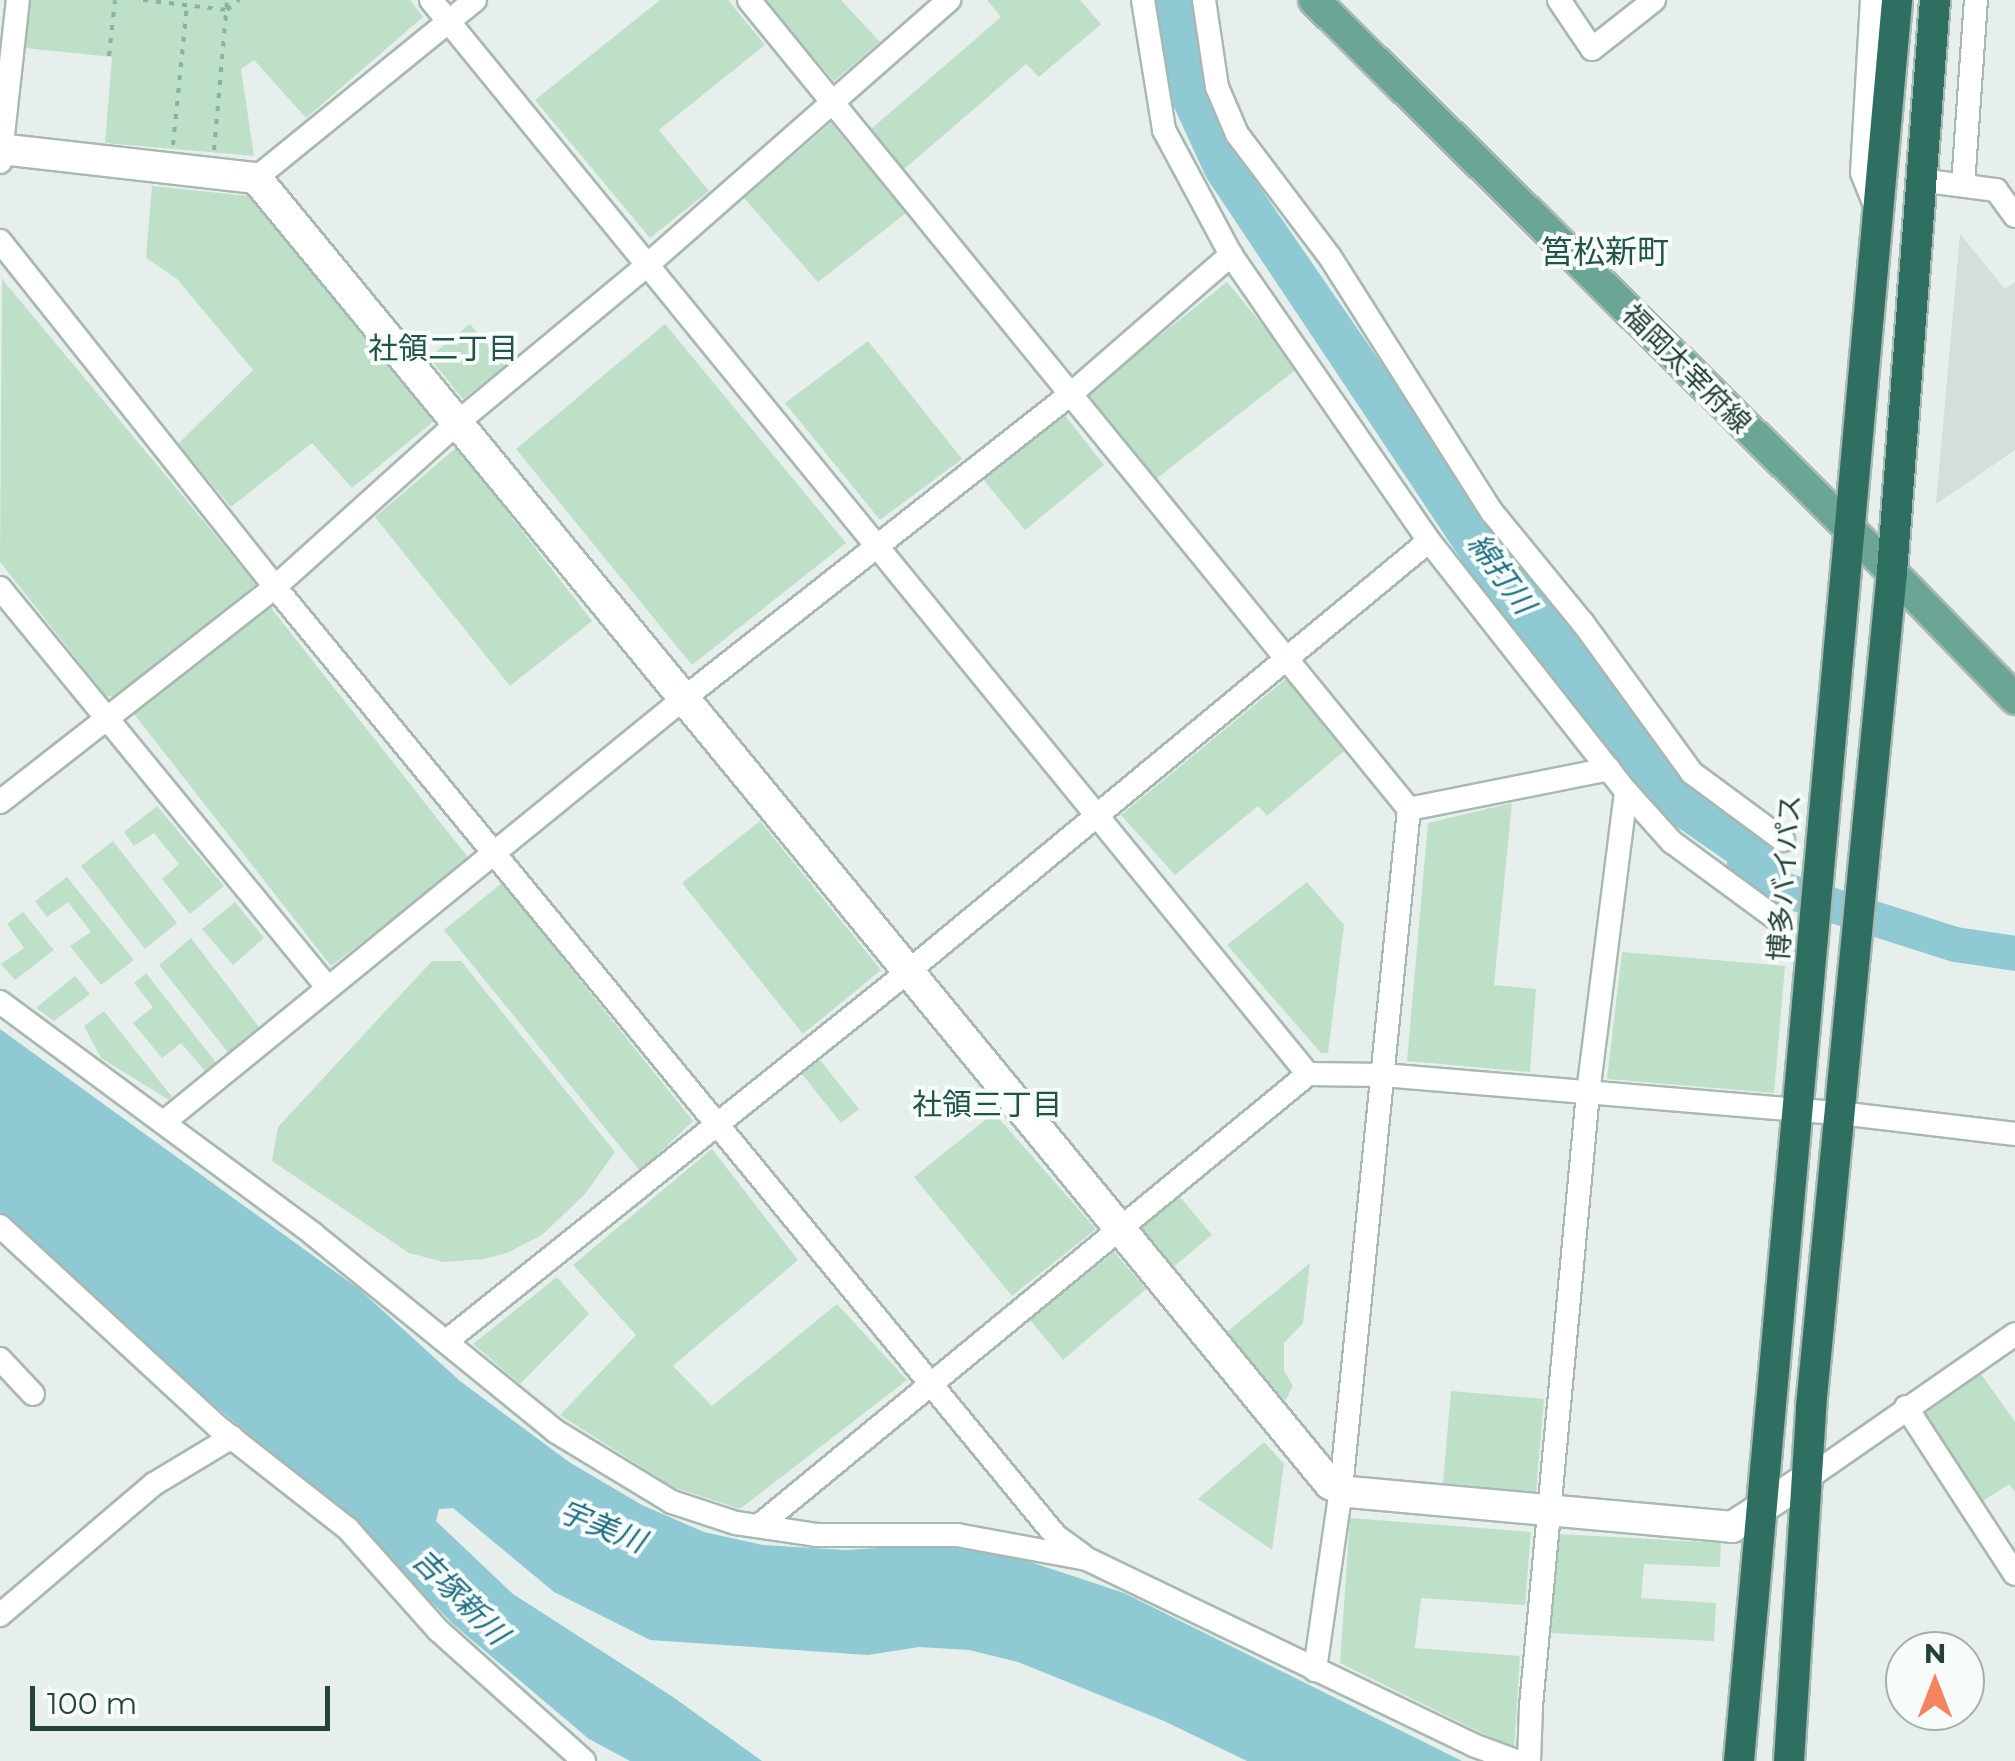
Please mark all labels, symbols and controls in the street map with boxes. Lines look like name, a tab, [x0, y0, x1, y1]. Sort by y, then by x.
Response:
district label: 筥松新町	[1541, 233, 1669, 271]
street label: 福岡太宰府線	[1616, 298, 1758, 440]
district label: 社領二丁目	[368, 331, 518, 367]
water label: 綿打川	[1460, 527, 1542, 621]
street label: 博多バイパス	[1761, 793, 1807, 963]
district label: 社領三丁目	[912, 1087, 1062, 1123]
water label: 宇美川	[554, 1493, 650, 1561]
water label: 吉塚新川	[405, 1542, 515, 1652]
north arrow	[1885, 1631, 1985, 1731]
text: N	[1924, 1636, 1946, 1670]
scale bar	[35, 1666, 335, 1728]
text: 100 m	[47, 1685, 137, 1722]

